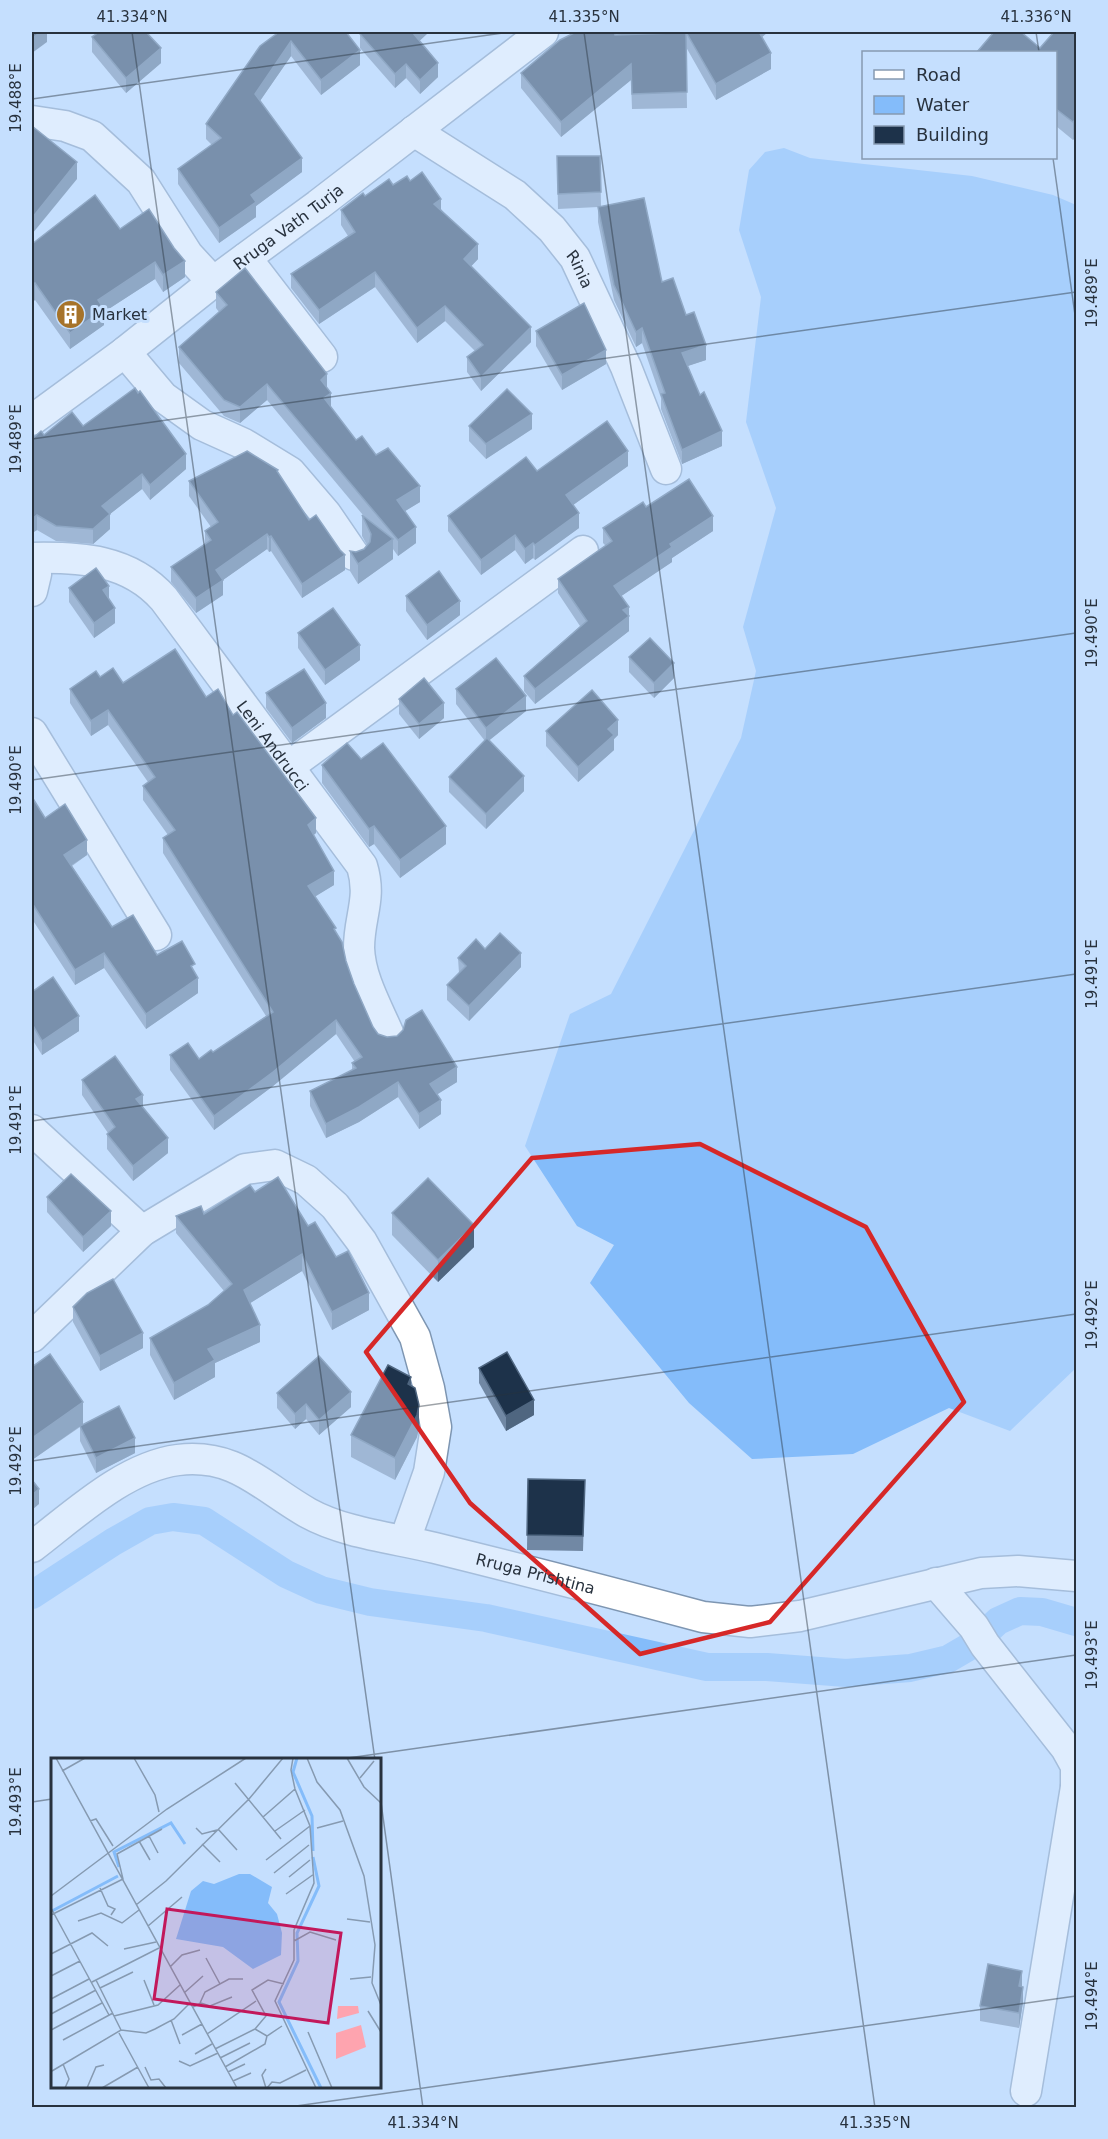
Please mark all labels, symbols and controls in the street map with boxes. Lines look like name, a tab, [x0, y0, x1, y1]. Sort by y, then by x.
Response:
text: 41.334°N	[96, 8, 168, 26]
text: 41.335°N	[548, 8, 620, 26]
text: 41.336°N	[1000, 8, 1072, 26]
legend	[862, 51, 1057, 159]
text: 19.488°E	[7, 63, 25, 133]
text: Road	[916, 64, 961, 85]
text: Water	[916, 94, 970, 115]
text: Building	[916, 124, 989, 145]
street label: Rruga Vath Turja	[229, 180, 347, 274]
street label: Rinia	[563, 246, 597, 291]
text: 19.489°E	[1083, 258, 1101, 328]
building icon: Market	[55, 298, 87, 330]
place label: Market	[92, 305, 147, 324]
text: 19.489°E	[7, 404, 25, 474]
text: 19.490°E	[1083, 598, 1101, 668]
street label: Leni Andrucci	[233, 697, 313, 795]
text: 19.490°E	[7, 745, 25, 815]
text: 19.491°E	[1083, 939, 1101, 1009]
text: 19.491°E	[7, 1085, 25, 1155]
text: 19.492°E	[1083, 1280, 1101, 1350]
text: 19.492°E	[7, 1426, 25, 1496]
street label: Rruga Prishtina	[474, 1549, 597, 1598]
text: 19.493°E	[1083, 1620, 1101, 1690]
inset map	[51, 1758, 381, 2088]
text: 19.493°E	[7, 1767, 25, 1837]
text: 19.494°E	[1083, 1961, 1101, 2031]
text: 41.334°N	[387, 2114, 459, 2132]
text: 41.335°N	[839, 2114, 911, 2132]

